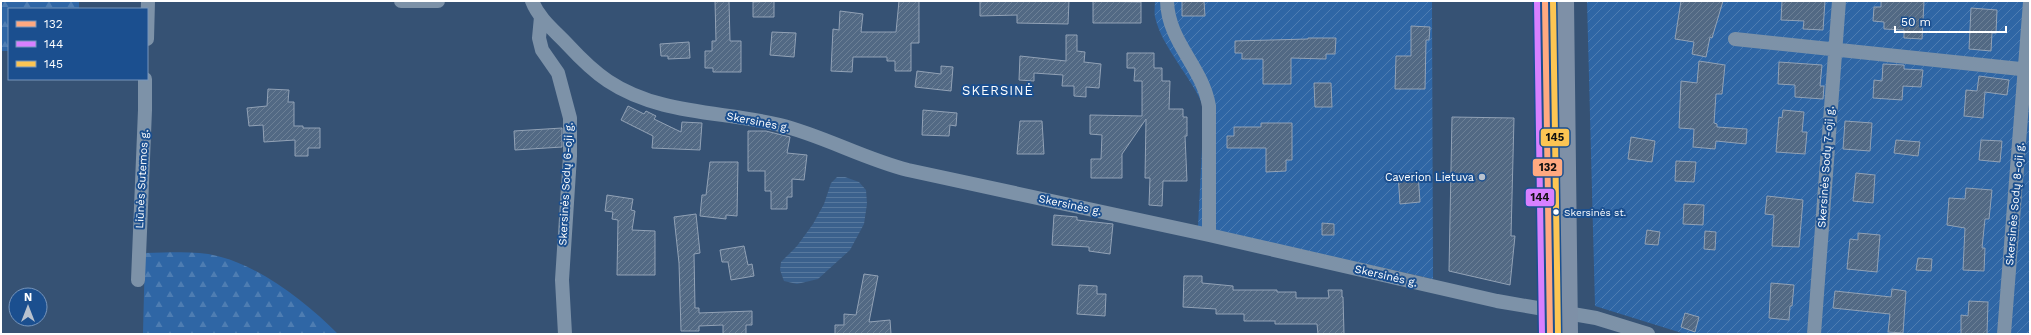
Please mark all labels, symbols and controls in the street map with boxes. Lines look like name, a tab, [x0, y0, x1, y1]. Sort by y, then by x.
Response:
legend	[8, 8, 148, 80]
scale bar	[1895, 8, 2006, 34]
text: 50 m	[1901, 15, 1931, 29]
text: 132	[44, 17, 63, 31]
text: 144	[44, 37, 63, 51]
text: 145	[44, 57, 63, 71]
district label: SKERSINĖ	[962, 83, 1034, 98]
street label: Skersinės Sodų 7-oji g.	[1815, 106, 1837, 228]
street label: Skersinės g.	[725, 110, 791, 134]
street label: Skersinės Sodų 6-oji g.	[556, 122, 576, 246]
line badge: 145	[1540, 128, 1570, 147]
street label: Liūnės Sutemos g.	[133, 129, 151, 229]
text: 145	[1546, 131, 1564, 144]
street label: Skersinės Sodų 8-oji g.	[2003, 142, 2027, 266]
line badge: 132	[1532, 158, 1563, 177]
text: 132	[1539, 161, 1557, 174]
place label: Caverion Lietuva	[1385, 171, 1474, 184]
marker: Caverion Lietuva	[1477, 172, 1487, 182]
line badge: 144	[1525, 188, 1555, 207]
text: 144	[1531, 191, 1549, 204]
street label: Skersinės g.	[1037, 192, 1103, 218]
marker: Skersinės st.	[1551, 207, 1561, 217]
place label: Skersinės st.	[1564, 207, 1626, 218]
street label: Skersinės g.	[1353, 262, 1419, 290]
north arrow	[8, 287, 48, 327]
text: N	[24, 291, 32, 304]

